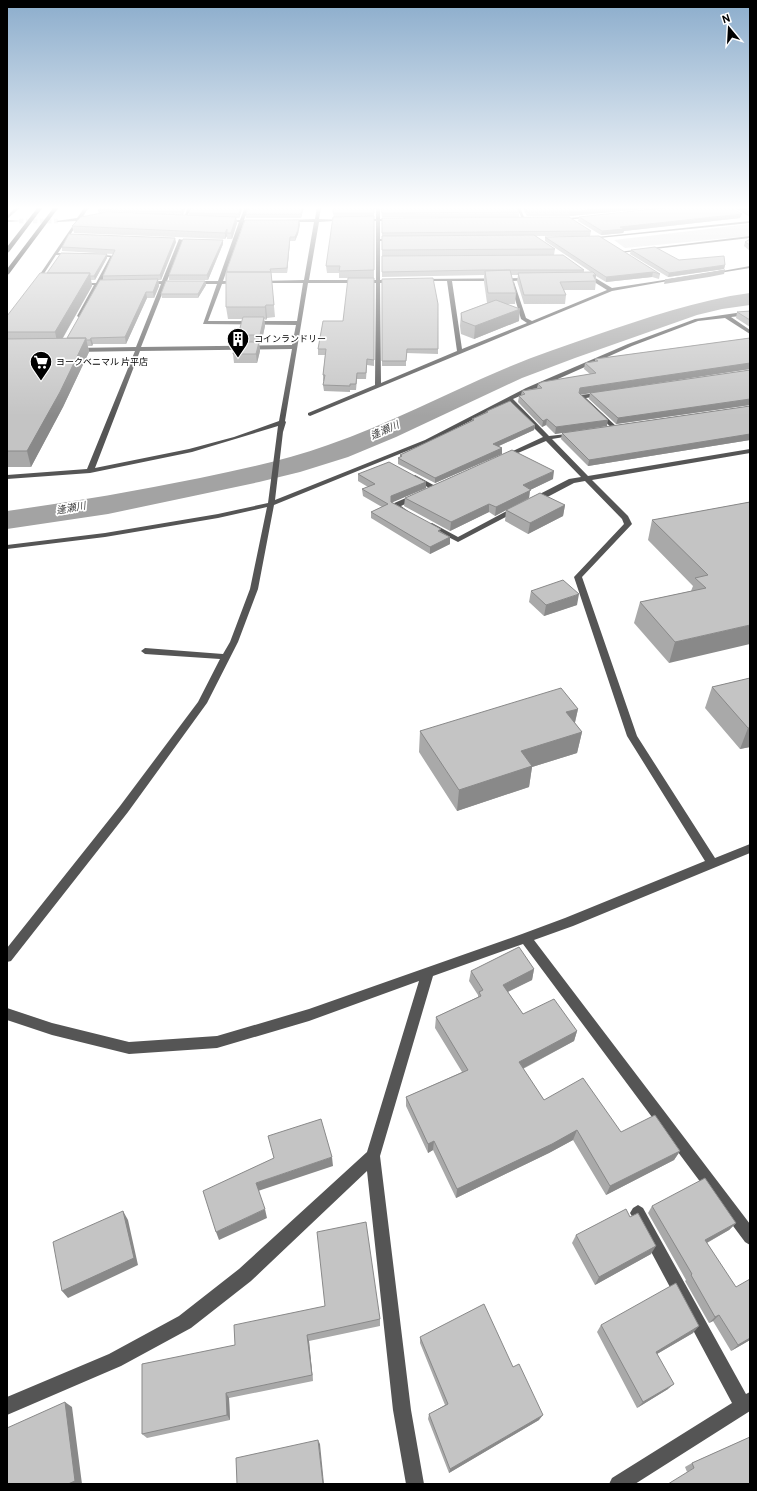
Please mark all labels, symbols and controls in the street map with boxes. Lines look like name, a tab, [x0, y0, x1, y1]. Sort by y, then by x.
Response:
north arrow	[709, 8, 749, 48]
text: N	[720, 12, 732, 27]
building icon: コインランドリー	[225, 326, 251, 359]
place label: コインランドリー	[254, 334, 326, 345]
supermarket icon: ヨークベニマル 片平店	[28, 349, 54, 382]
place label: ヨークベニマル 片平店	[56, 357, 148, 368]
water label: 逢瀬川	[369, 419, 402, 443]
water label: 逢瀬川	[55, 500, 88, 518]

